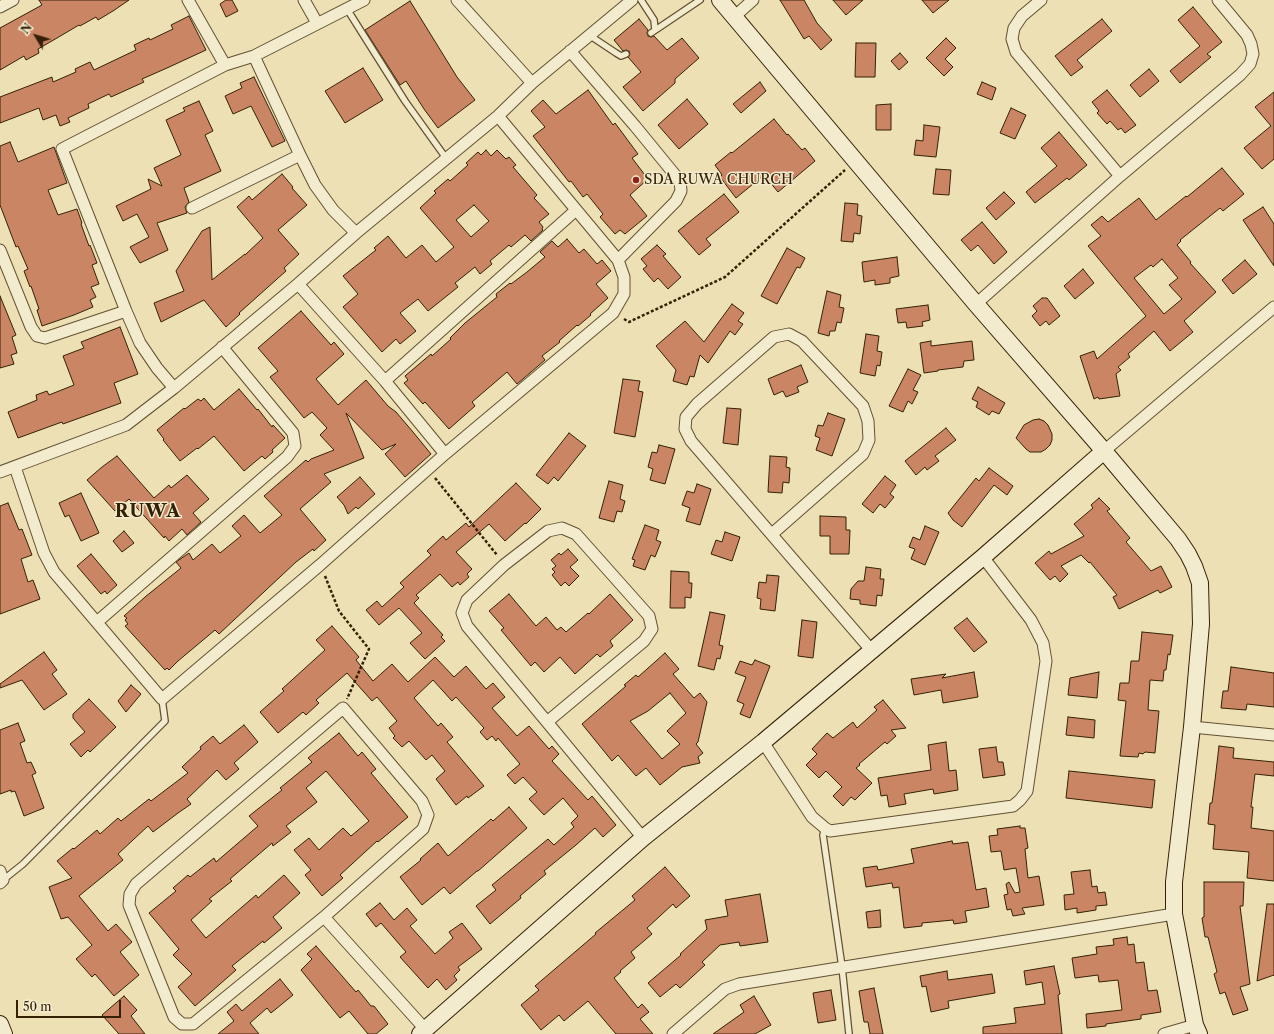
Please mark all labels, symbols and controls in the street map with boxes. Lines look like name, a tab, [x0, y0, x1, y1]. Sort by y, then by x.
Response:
north arrow	[16, 16, 56, 56]
text: N	[18, 21, 35, 37]
place label: SDA RUWA CHURCH	[644, 172, 793, 188]
marker: SDA RUWA CHURCH	[631, 175, 641, 185]
district label: RUWA	[115, 501, 181, 523]
scale bar	[18, 992, 123, 1018]
text: 50 m	[23, 999, 52, 1014]

